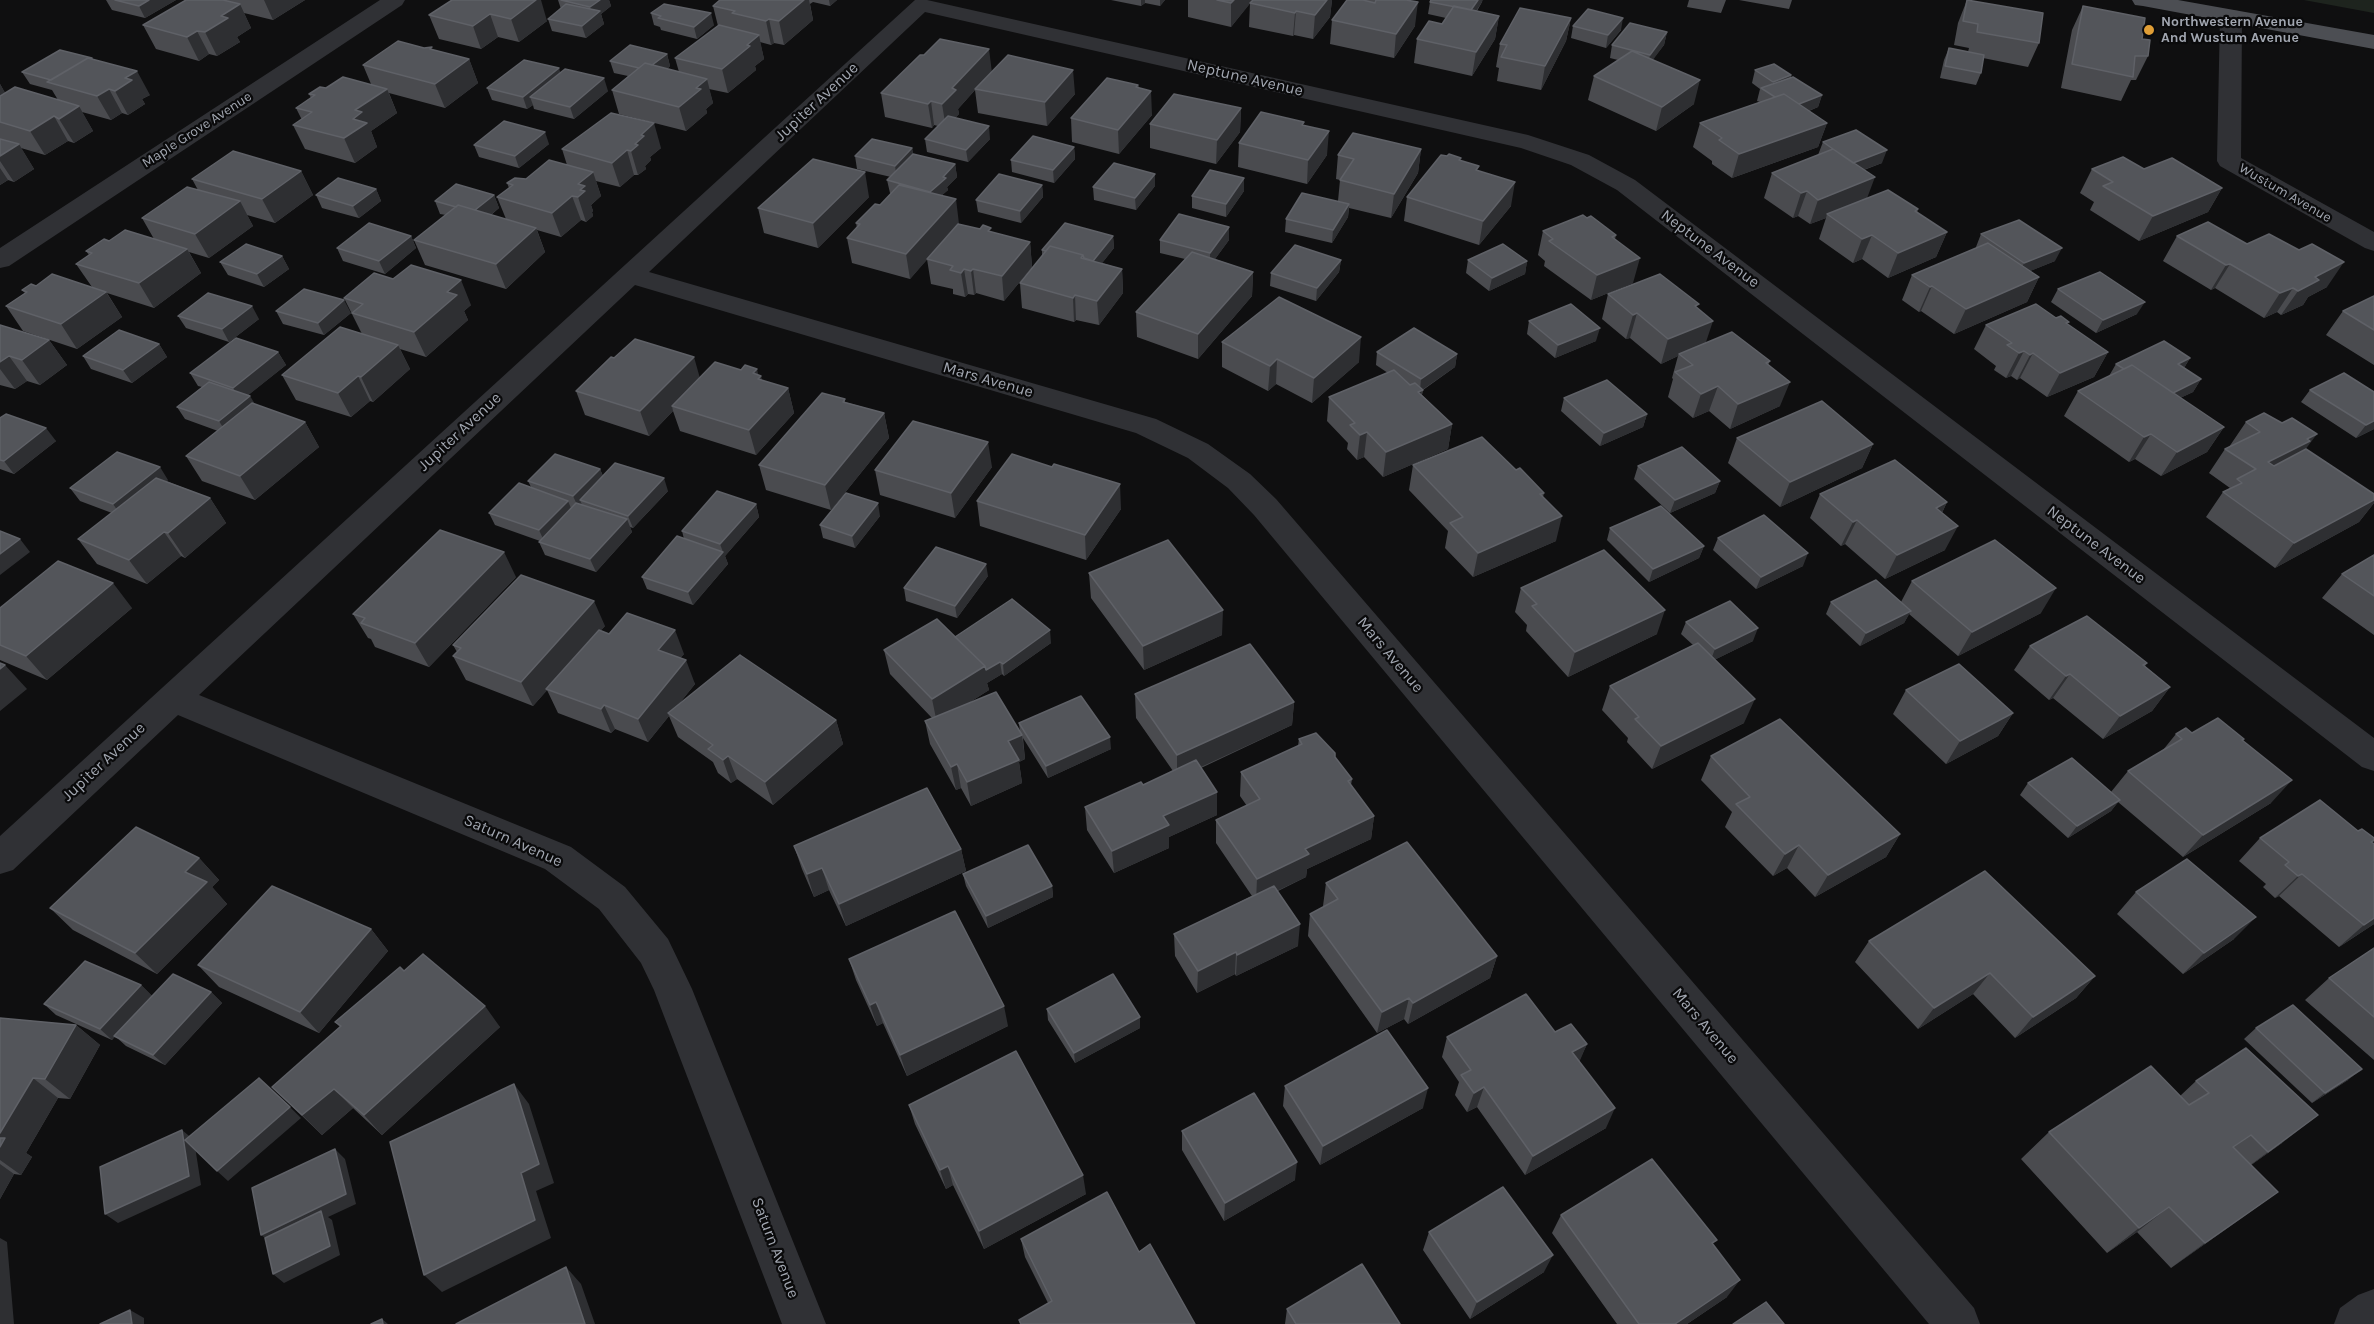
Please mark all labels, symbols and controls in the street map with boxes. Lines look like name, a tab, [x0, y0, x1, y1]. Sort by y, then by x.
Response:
place label: Northwestern Avenue And Wustum Avenue	[2161, 14, 2303, 46]
marker: Northwestern Avenue And Wustum Avenue	[2142, 23, 2156, 37]
street label: Neptune Avenue	[1185, 55, 1305, 101]
street label: Jupiter Avenue	[771, 59, 863, 145]
street label: Maple Grove Avenue	[139, 88, 255, 172]
street label: Wustum Avenue	[2236, 160, 2334, 226]
street label: Neptune Avenue	[1657, 206, 1763, 292]
street label: Mars Avenue	[941, 358, 1035, 402]
street label: Jupiter Avenue	[414, 389, 506, 475]
street label: Neptune Avenue	[2043, 502, 2149, 588]
street label: Mars Avenue	[1353, 613, 1427, 697]
street label: Jupiter Avenue	[58, 719, 150, 805]
street label: Saturn Avenue	[461, 811, 565, 871]
street label: Mars Avenue	[1668, 984, 1742, 1068]
street label: Saturn Avenue	[747, 1195, 803, 1301]

